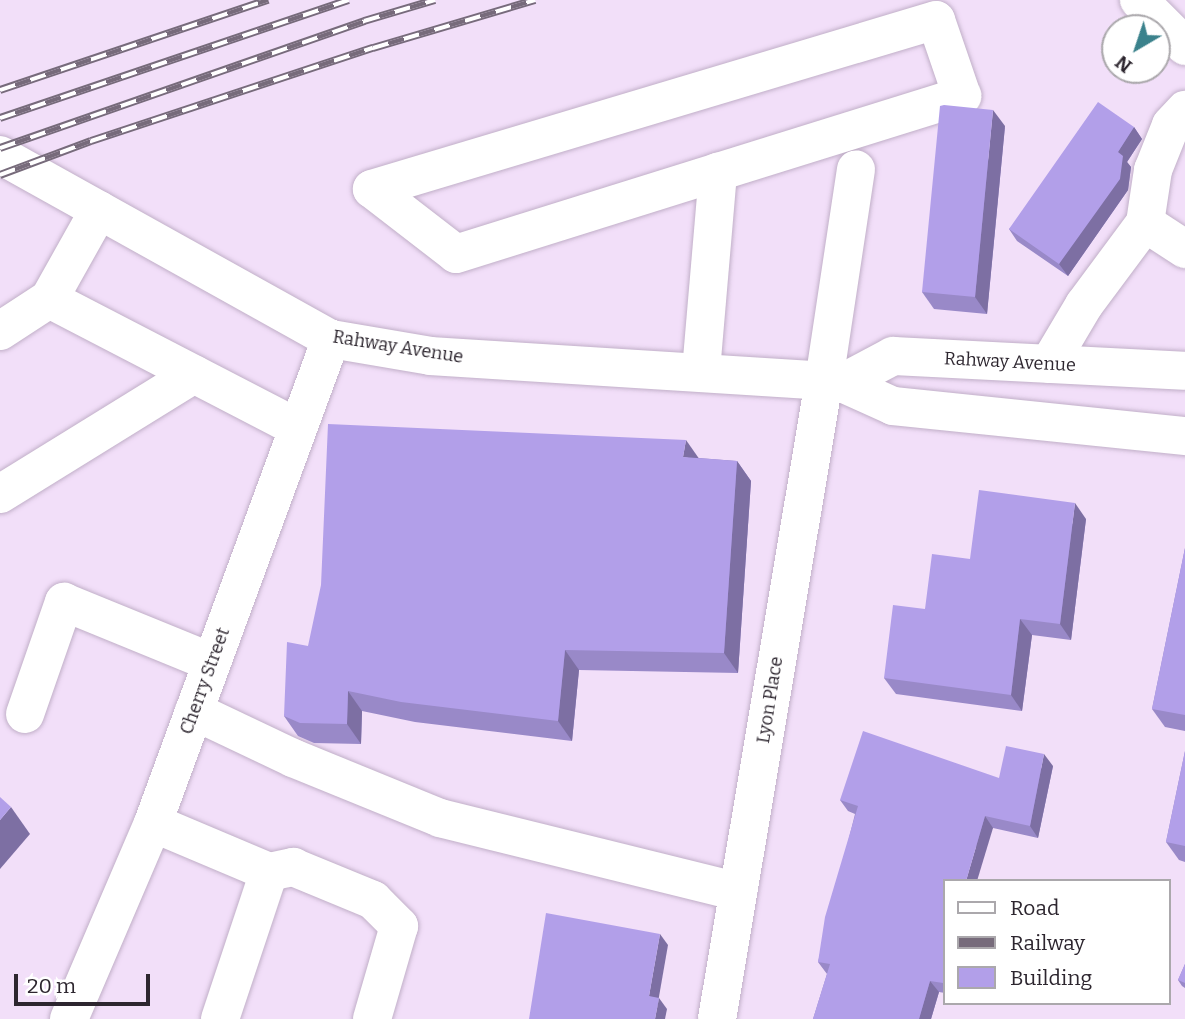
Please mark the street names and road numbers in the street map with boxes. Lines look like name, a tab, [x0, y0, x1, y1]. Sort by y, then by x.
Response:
street label: Rahway Avenue	[331, 326, 465, 368]
street label: Rahway Avenue	[944, 348, 1076, 376]
street label: Cherry Street	[176, 625, 234, 737]
street label: Lyon Place	[752, 655, 788, 745]

